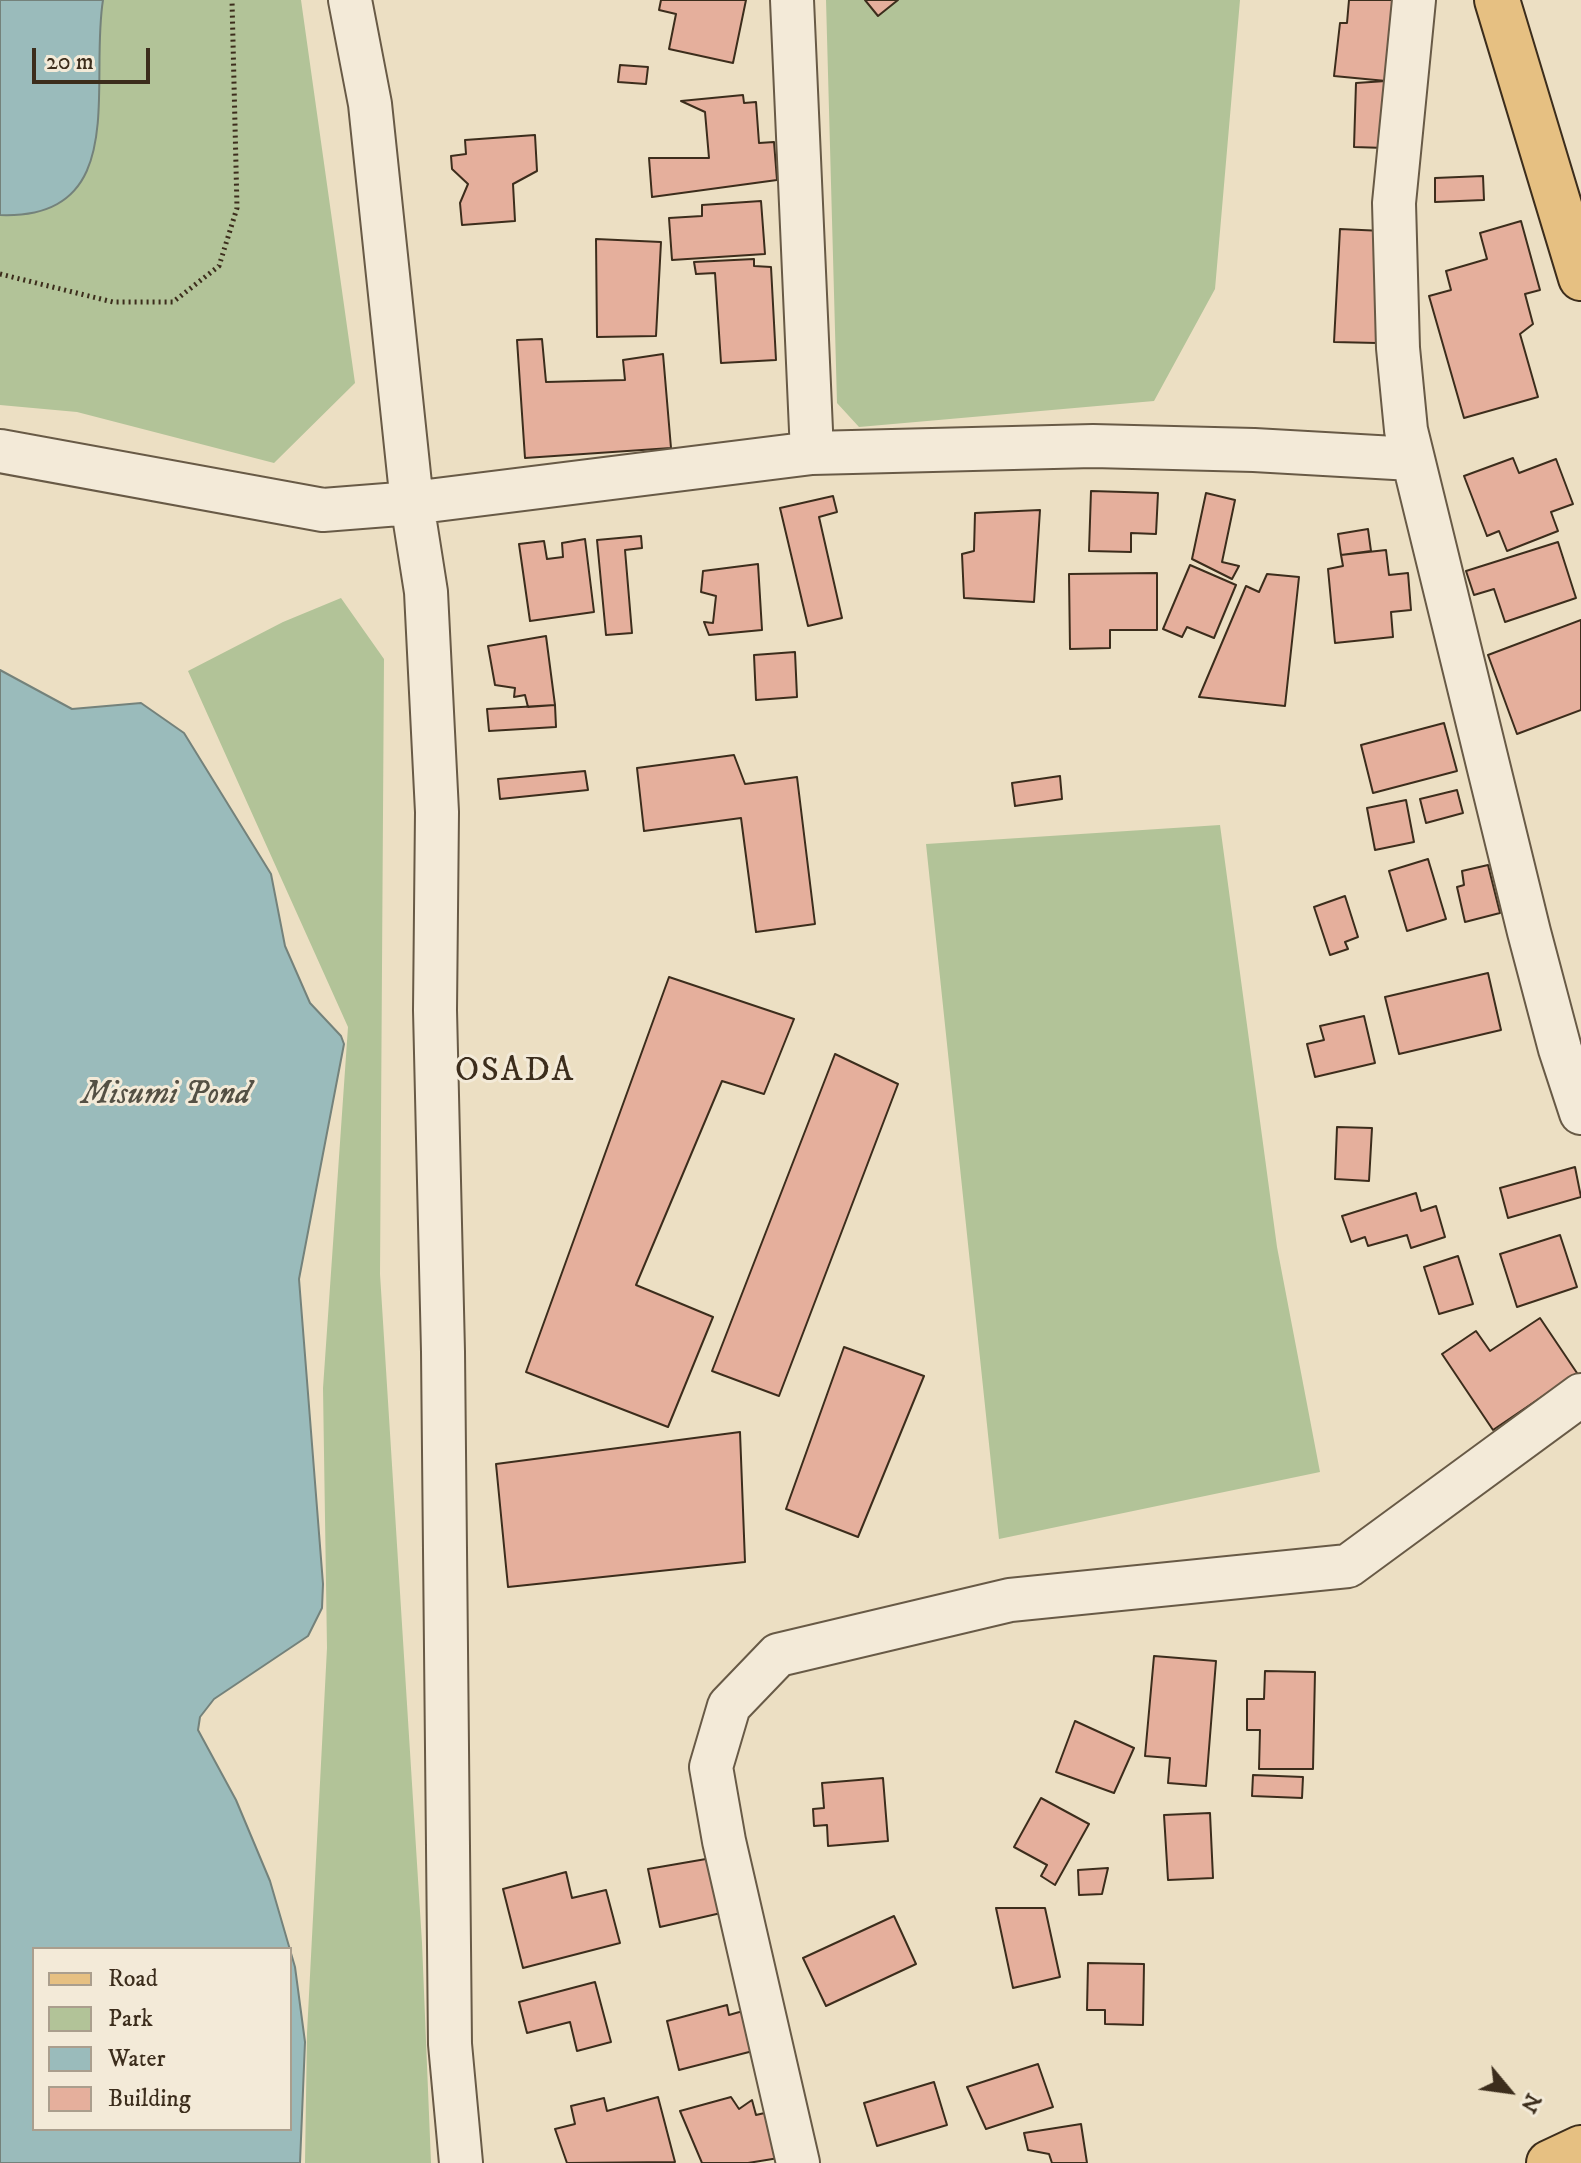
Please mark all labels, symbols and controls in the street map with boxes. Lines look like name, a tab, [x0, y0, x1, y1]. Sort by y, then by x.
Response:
scale bar	[36, 32, 154, 82]
text: 20 m	[46, 47, 94, 77]
district label: OSADA	[455, 1053, 575, 1093]
water label: Misumi Pond	[81, 1077, 251, 1115]
legend	[32, 1947, 292, 2131]
text: Road	[108, 1964, 158, 1994]
text: Park	[108, 2004, 153, 2034]
text: Water	[108, 2044, 165, 2074]
north arrow	[1469, 2051, 1549, 2131]
text: Building	[108, 2084, 191, 2114]
text: N	[1514, 2088, 1547, 2117]

